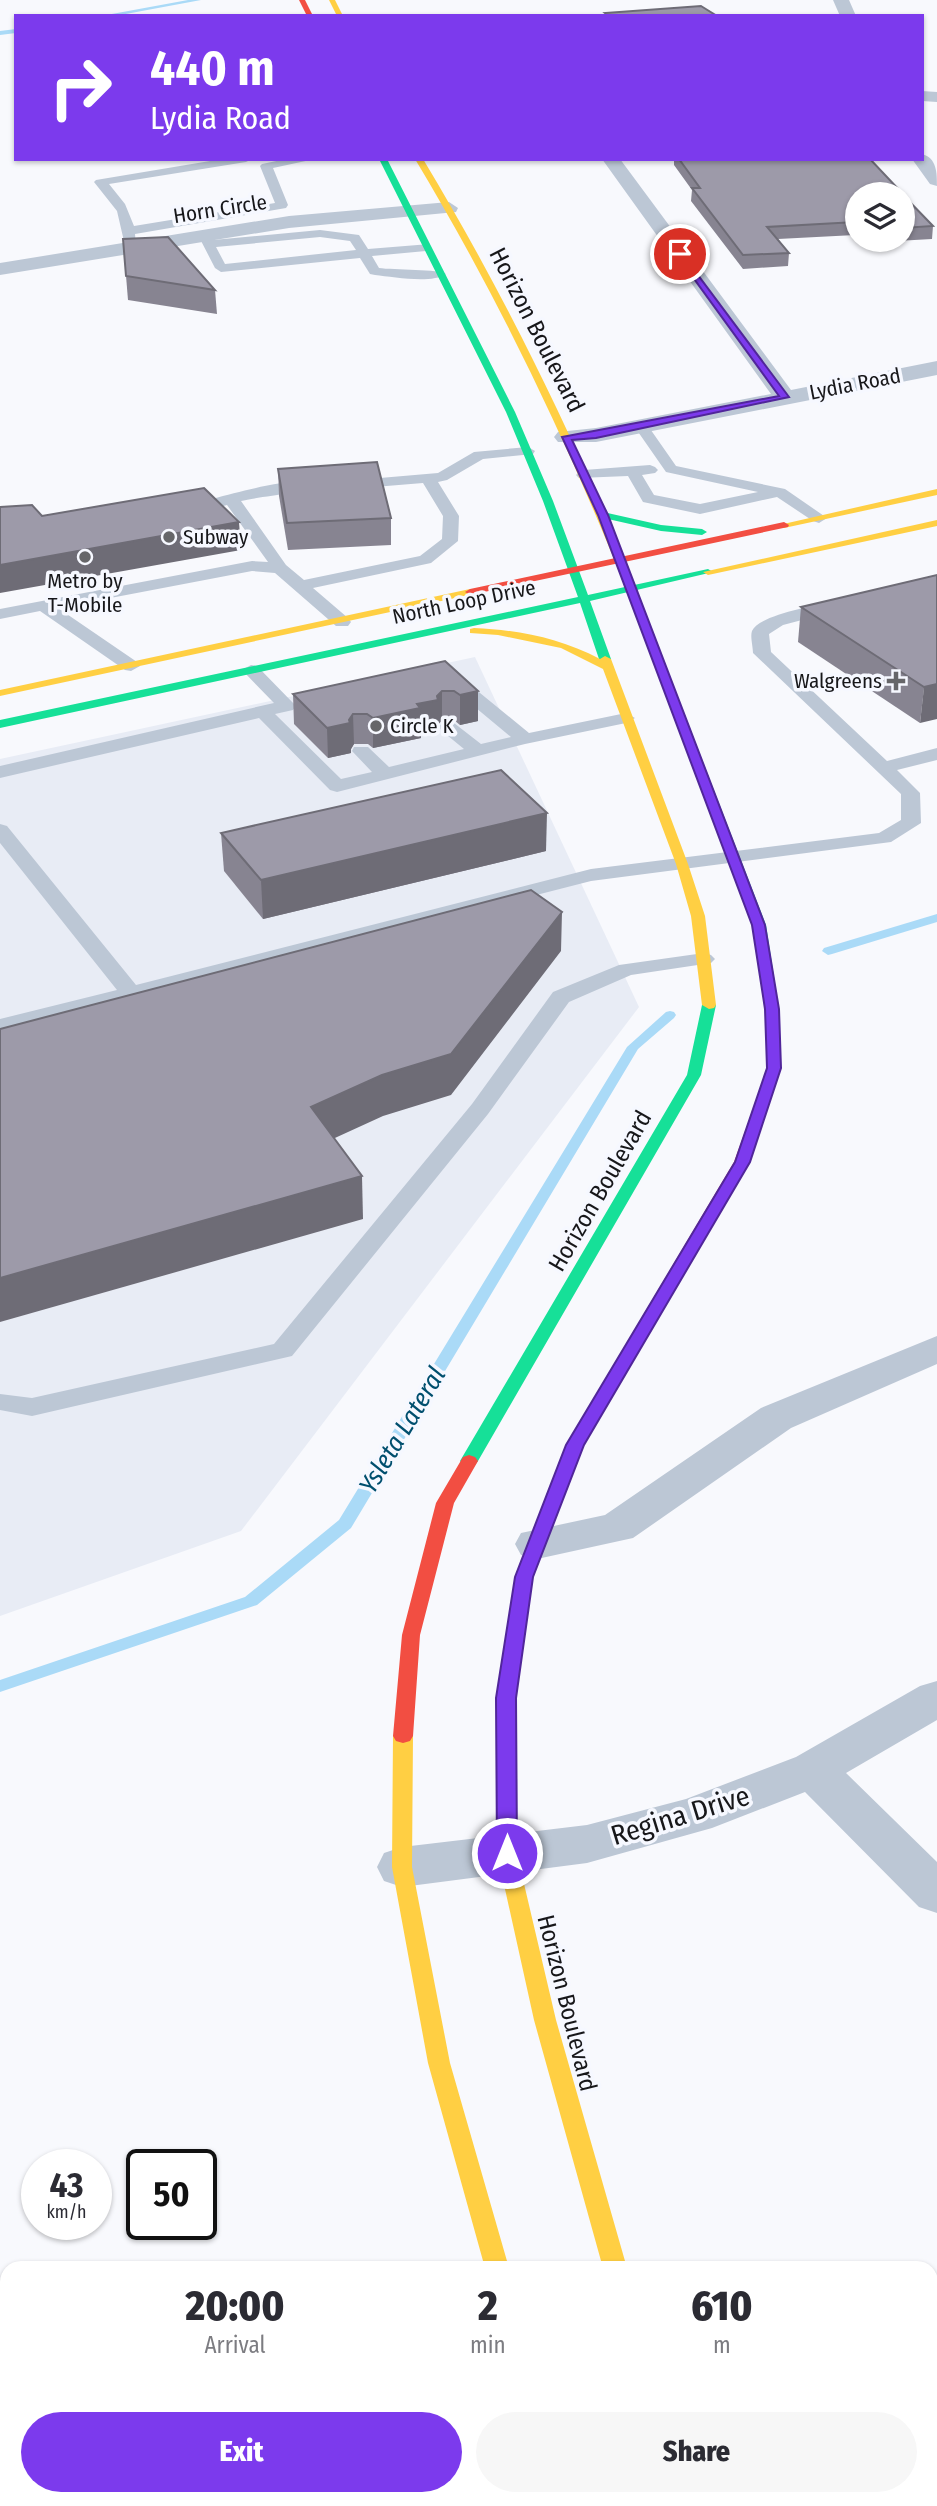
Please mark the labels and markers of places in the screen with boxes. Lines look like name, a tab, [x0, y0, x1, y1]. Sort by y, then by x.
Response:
pin	[650, 224, 710, 284]
place label: Subway	[183, 524, 249, 550]
marker: Subway	[161, 529, 177, 545]
marker: Metro by T-Mobile	[77, 549, 93, 565]
place label: Metro by T-Mobile	[47, 568, 123, 618]
place label: Walgreens	[794, 668, 882, 694]
marker: Walgreens	[888, 673, 904, 689]
place label: Circle K	[390, 713, 454, 739]
marker: Circle K	[368, 718, 384, 734]

